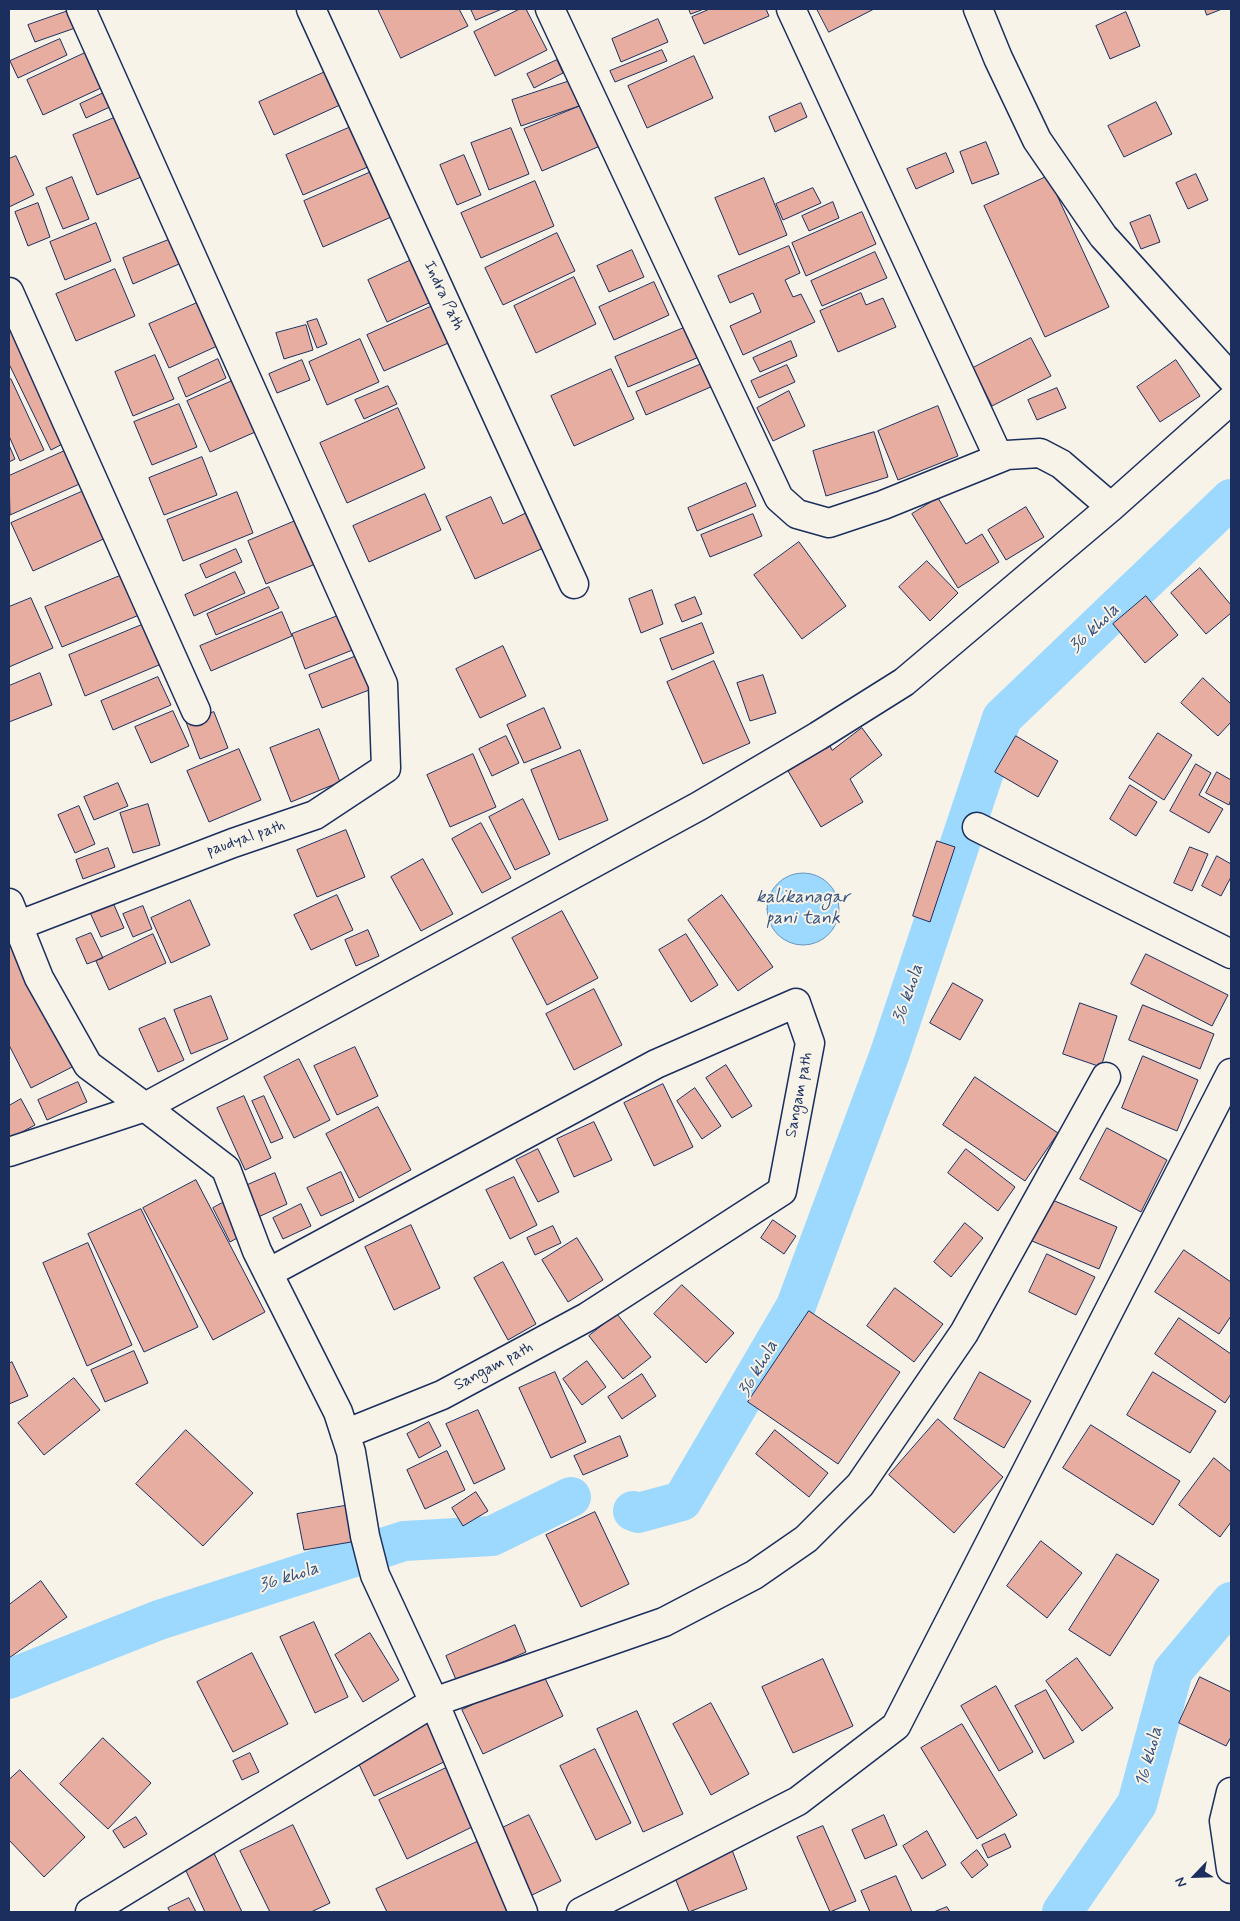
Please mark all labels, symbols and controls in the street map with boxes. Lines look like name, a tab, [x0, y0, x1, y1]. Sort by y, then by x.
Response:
street label: Indra Path	[419, 258, 467, 334]
water label: 36 khola	[1065, 600, 1125, 658]
street label: paudyal path	[204, 817, 288, 861]
water label: kalikanagar pani tank	[756, 887, 850, 930]
water label: 36 khola	[889, 961, 929, 1027]
street label: Sangam path	[782, 1051, 818, 1139]
water label: 36 khola	[734, 1337, 784, 1401]
street label: Sangam path	[451, 1338, 537, 1396]
water label: 36 khola	[256, 1558, 322, 1598]
water label: 16 khola	[1132, 1725, 1168, 1789]
north arrow	[1170, 1851, 1220, 1901]
text: N	[1171, 1874, 1191, 1890]

